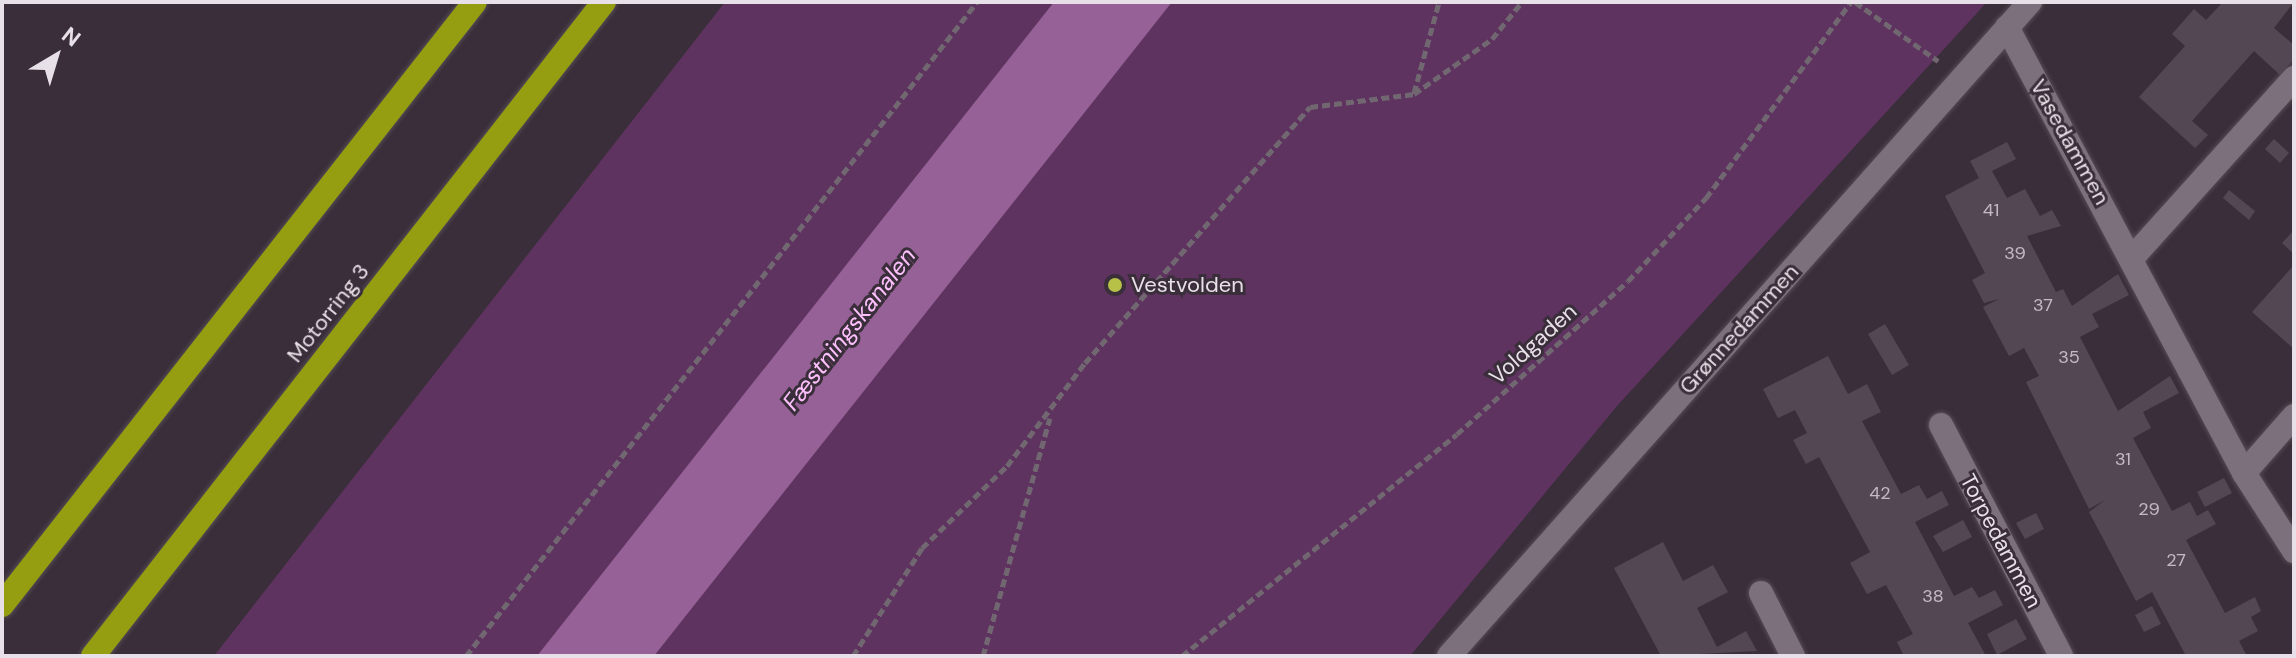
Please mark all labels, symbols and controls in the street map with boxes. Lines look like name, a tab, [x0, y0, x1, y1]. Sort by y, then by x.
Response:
north arrow	[16, 16, 96, 96]
text: N	[56, 20, 86, 53]
street label: Vasedammen	[2025, 75, 2115, 209]
house number: 41	[1983, 199, 1999, 221]
water label: Fæstningskanalen	[776, 242, 922, 416]
house number: 39	[2004, 242, 2026, 264]
street label: Motorring 3	[281, 258, 375, 368]
street label: Grønnedammen	[1674, 259, 1804, 399]
place label: Vestvolden	[1131, 272, 1244, 298]
marker: Vestvolden	[1106, 276, 1124, 294]
house number: 37	[2033, 294, 2053, 316]
street label: Voldgaden	[1484, 298, 1582, 390]
house number: 35	[2058, 346, 2080, 368]
house number: 31	[2115, 448, 2131, 470]
street label: Torpedammen	[1955, 470, 2047, 612]
house number: 42	[1869, 482, 1891, 504]
house number: 29	[2138, 498, 2160, 520]
house number: 27	[2166, 549, 2186, 571]
house number: 38	[1922, 585, 1944, 607]

